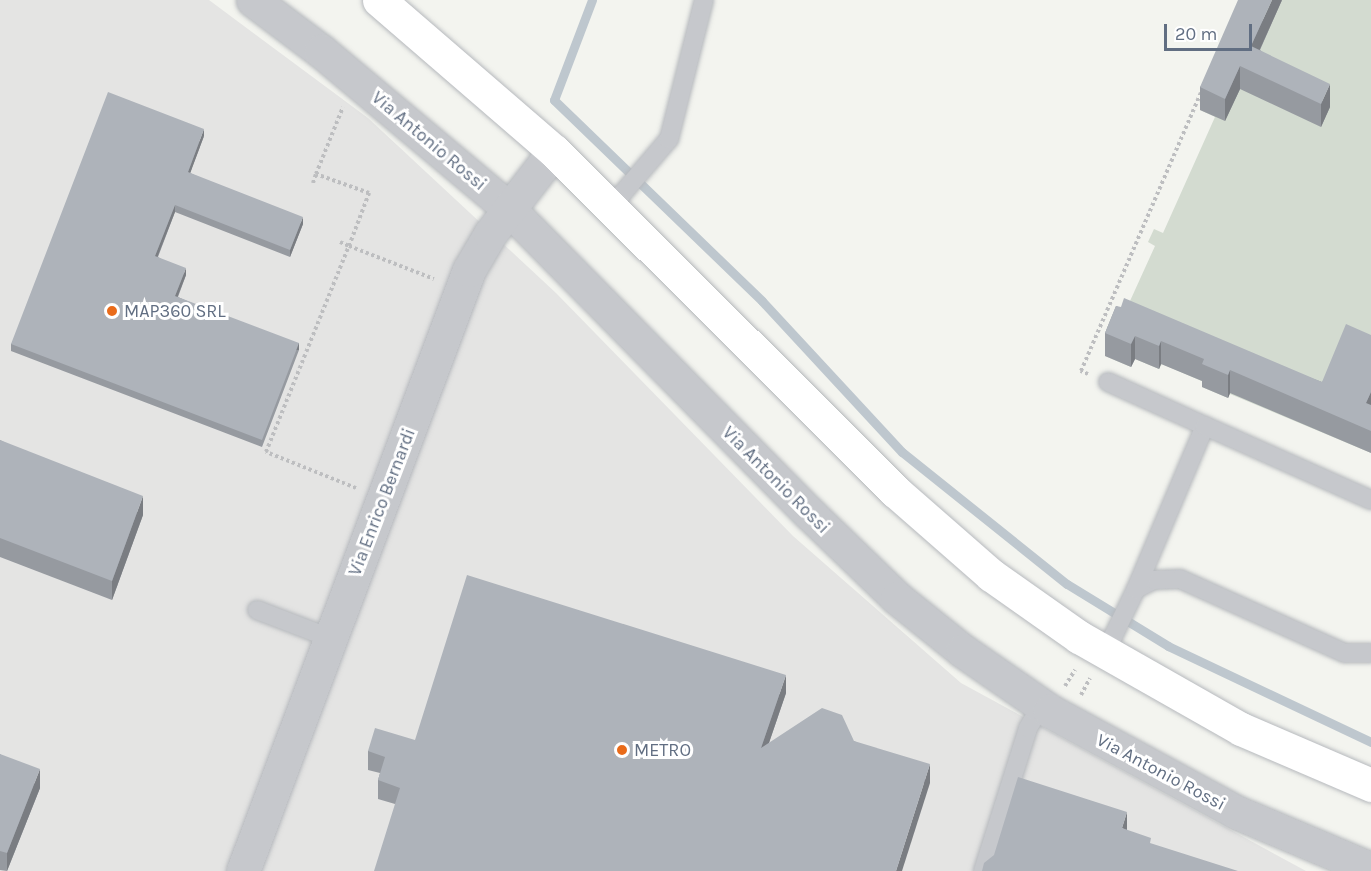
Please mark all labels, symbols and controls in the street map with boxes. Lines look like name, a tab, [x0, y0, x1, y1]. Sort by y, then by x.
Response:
scale bar	[1167, 12, 1256, 50]
text: 20 m	[1175, 23, 1217, 45]
street label: Via Antonio Rossi	[367, 87, 491, 195]
place label: MAP360 SRL	[124, 300, 226, 322]
marker: MAP360 SRL	[105, 304, 119, 318]
street label: Via Antonio Rossi	[718, 422, 834, 538]
street label: Via Enrico Bernardi	[344, 425, 420, 579]
street label: Via Antonio Rossi	[1093, 729, 1229, 815]
place label: METRO	[634, 739, 691, 761]
marker: METRO	[615, 743, 629, 757]

